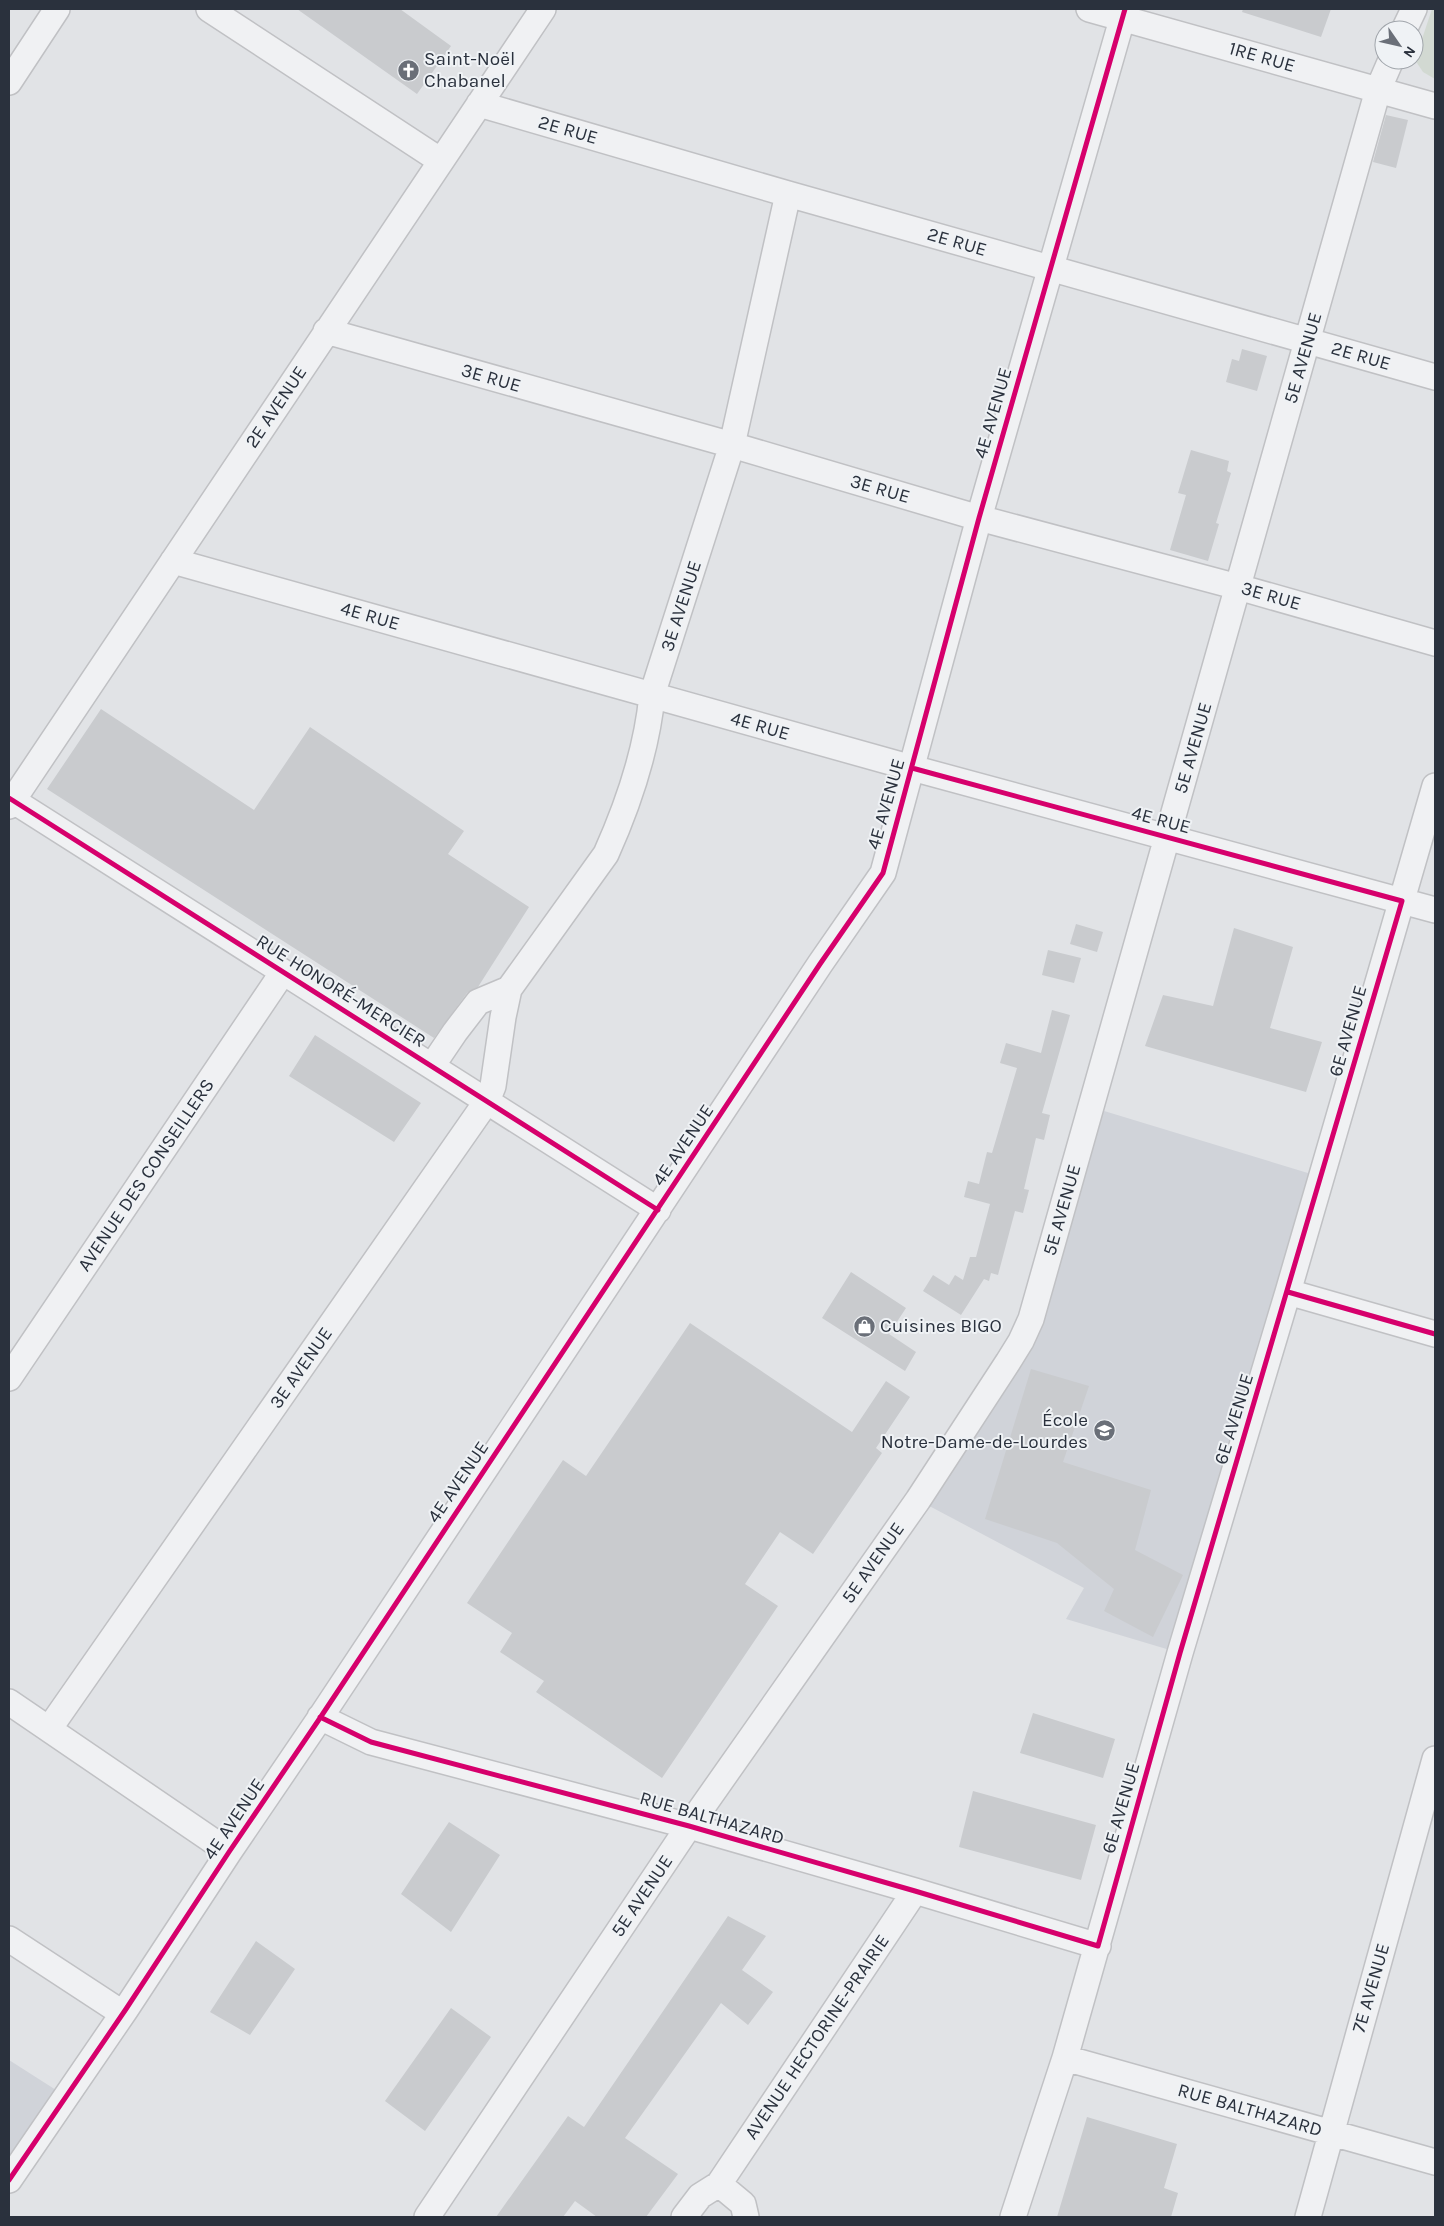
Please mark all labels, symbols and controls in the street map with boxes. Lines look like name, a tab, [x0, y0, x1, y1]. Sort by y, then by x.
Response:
north arrow	[1374, 20, 1424, 70]
street label: 1RE RUE	[1226, 37, 1298, 77]
text: N	[1400, 43, 1419, 61]
place label: Saint-Noël Chabanel	[424, 48, 515, 92]
church icon: Saint-Noël Chabanel	[396, 58, 420, 82]
street label: 2E RUE	[536, 111, 600, 149]
street label: 2E RUE	[925, 223, 989, 261]
street label: 5E AVENUE	[1280, 310, 1326, 406]
street label: 2E RUE	[1329, 337, 1393, 375]
street label: 3E RUE	[459, 359, 523, 397]
street label: 2E AVENUE	[241, 362, 311, 452]
street label: 4E AVENUE	[970, 365, 1016, 461]
street label: 3E RUE	[848, 470, 912, 508]
street label: 3E AVENUE	[656, 558, 706, 654]
street label: 3E RUE	[1239, 577, 1303, 615]
street label: 4E RUE	[338, 597, 402, 635]
street label: 5E AVENUE	[1170, 700, 1216, 796]
street label: 4E RUE	[728, 707, 792, 745]
street label: 4E AVENUE	[863, 756, 909, 852]
street label: 4E RUE	[1129, 802, 1193, 838]
street label: RUE HONORÉ-MERCIER	[252, 929, 431, 1052]
street label: 6E AVENUE	[1324, 983, 1372, 1079]
street label: AVENUE DES CONSEILLERS	[73, 1075, 219, 1275]
street label: 4E AVENUE	[648, 1100, 718, 1190]
street label: 5E AVENUE	[1039, 1162, 1085, 1258]
shop icon: Cuisines BIGO	[852, 1314, 876, 1338]
place label: Cuisines BIGO	[880, 1315, 1002, 1337]
street label: 3E AVENUE	[265, 1323, 337, 1413]
street label: 6E AVENUE	[1210, 1371, 1258, 1467]
place label: École Notre-Dame-de-Lourdes	[881, 1408, 1088, 1453]
school or university icon: École Notre-Dame-de-Lourdes	[1092, 1419, 1116, 1443]
street label: 4E AVENUE	[423, 1437, 493, 1527]
street label: 5E AVENUE	[837, 1518, 909, 1608]
street label: 6E AVENUE	[1097, 1760, 1145, 1856]
street label: 4E AVENUE	[199, 1774, 269, 1864]
street label: RUE BALTHAZARD	[637, 1787, 787, 1849]
street label: 5E AVENUE	[607, 1851, 677, 1941]
street label: AVENUE HECTORINE-PRAIRIE	[740, 1930, 894, 2144]
street label: 7E AVENUE	[1348, 1941, 1394, 2035]
street label: RUE BALTHAZARD	[1175, 2079, 1325, 2141]

